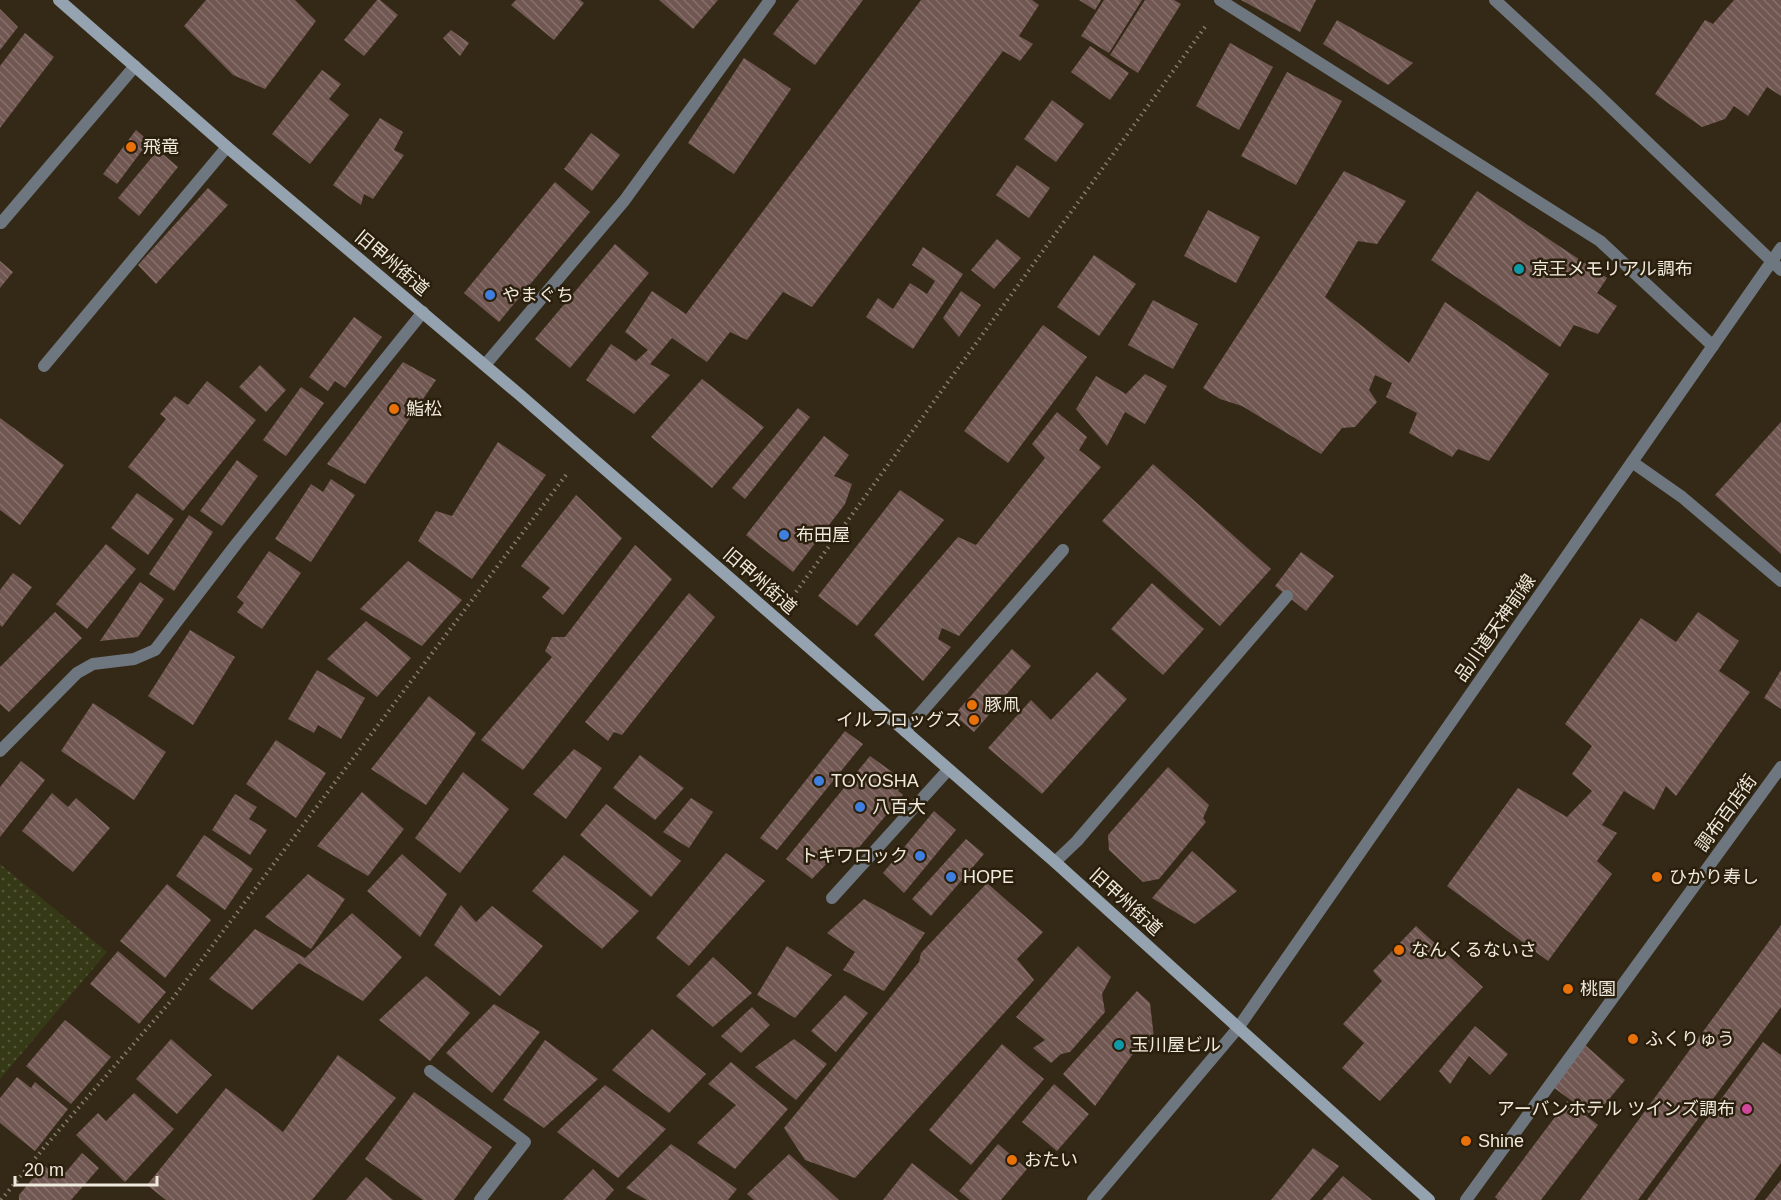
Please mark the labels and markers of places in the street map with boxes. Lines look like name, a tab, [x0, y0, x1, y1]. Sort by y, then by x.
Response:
place label: 飛竜	[143, 137, 179, 157]
marker: 飛竜	[124, 140, 138, 154]
place label: 京王メモリアル調布	[1531, 259, 1693, 279]
marker: 京王メモリアル調布	[1512, 262, 1526, 276]
place label: やまぐち	[502, 285, 574, 305]
marker: やまぐち	[483, 288, 497, 302]
place label: 鮨松	[406, 399, 442, 419]
marker: 鮨松	[387, 402, 401, 416]
place label: 布田屋	[796, 525, 850, 545]
marker: 布田屋	[777, 528, 791, 542]
place label: 豚凧	[984, 695, 1020, 715]
marker: 豚凧	[965, 698, 979, 712]
place label: イルフロッグス	[836, 710, 962, 730]
marker: イルフロッグス	[967, 713, 981, 727]
place label: TOYOSHA	[831, 771, 919, 791]
marker: TOYOSHA	[812, 774, 826, 788]
place label: 八百大	[872, 797, 926, 817]
marker: 八百大	[853, 800, 867, 814]
place label: トキワロック	[800, 846, 908, 866]
marker: トキワロック	[913, 849, 927, 863]
place label: HOPE	[963, 867, 1014, 887]
place label: ひかり寿し	[1669, 867, 1759, 887]
marker: HOPE	[944, 870, 958, 884]
marker: ひかり寿し	[1650, 870, 1664, 884]
place label: なんくるないさ	[1411, 940, 1537, 960]
marker: なんくるないさ	[1392, 943, 1406, 957]
place label: 桃園	[1580, 979, 1616, 999]
marker: 桃園	[1561, 982, 1575, 996]
place label: ふくりゅう	[1645, 1029, 1735, 1049]
marker: ふくりゅう	[1626, 1032, 1640, 1046]
place label: 玉川屋ビル	[1131, 1035, 1221, 1055]
marker: 玉川屋ビル	[1112, 1038, 1126, 1052]
place label: アーバンホテル ツインズ調布	[1497, 1099, 1735, 1119]
marker: アーバンホテル ツインズ調布	[1740, 1102, 1754, 1116]
place label: Shine	[1478, 1131, 1524, 1151]
marker: Shine	[1459, 1134, 1473, 1148]
place label: おたい	[1024, 1150, 1078, 1170]
marker: おたい	[1005, 1153, 1019, 1167]

